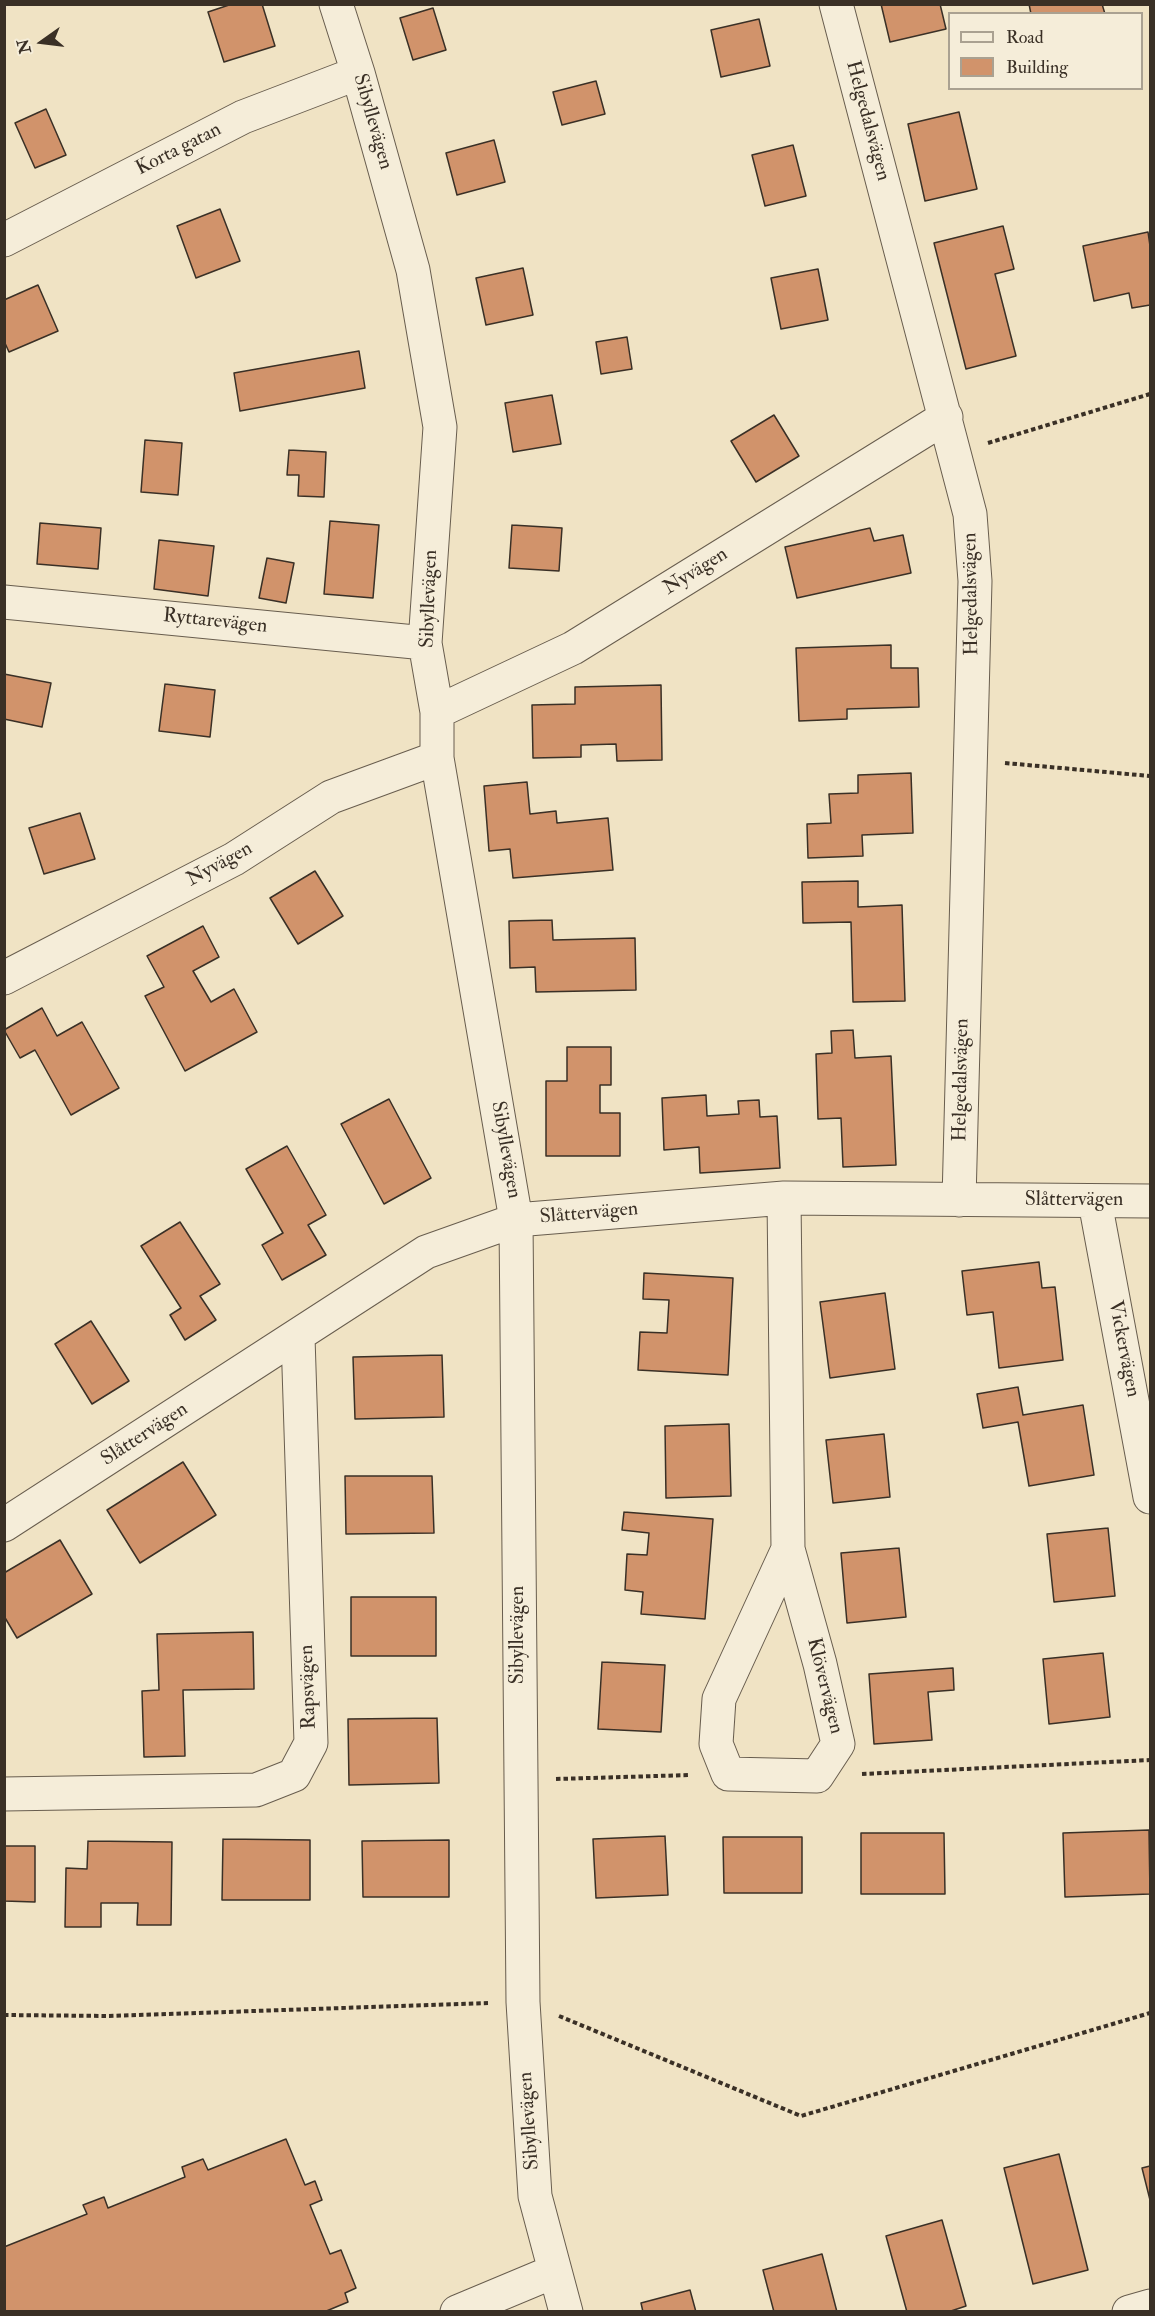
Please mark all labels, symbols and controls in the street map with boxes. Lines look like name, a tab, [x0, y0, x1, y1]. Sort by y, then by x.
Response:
north arrow	[12, 12, 72, 72]
legend	[948, 12, 1143, 90]
text: Road	[1006, 26, 1044, 49]
text: N	[13, 37, 36, 56]
text: Building	[1006, 56, 1068, 79]
street label: Helgedalsvägen	[839, 58, 895, 184]
street label: Sibyllevägen	[347, 71, 397, 173]
street label: Korta gatan	[132, 118, 226, 182]
street label: Helgedalsvägen	[959, 532, 985, 656]
street label: Nyvägen	[659, 543, 733, 601]
street label: Sibyllevägen	[416, 549, 444, 649]
street label: Ryttarevägen	[162, 605, 268, 639]
street label: Nyvägen	[183, 837, 257, 893]
street label: Helgedalsvägen	[949, 1018, 975, 1142]
street label: Sibyllevägen	[485, 1099, 525, 1201]
street label: Slåttervägen	[1025, 1189, 1123, 1213]
street label: Slåttervägen	[539, 1198, 639, 1230]
street label: Vickervägen	[1102, 1299, 1144, 1399]
street label: Slåttervägen	[97, 1398, 193, 1472]
street label: Sibyllevägen	[507, 1586, 531, 1684]
street label: Klövervägen	[800, 1635, 848, 1737]
street label: Rapsvägen	[296, 1644, 322, 1730]
street label: Sibyllevägen	[515, 2071, 545, 2171]

